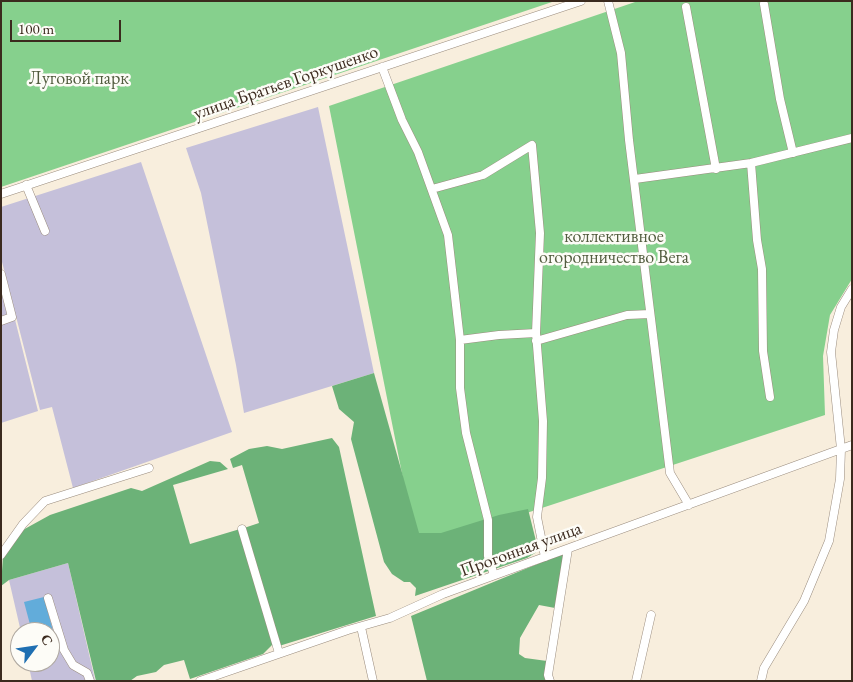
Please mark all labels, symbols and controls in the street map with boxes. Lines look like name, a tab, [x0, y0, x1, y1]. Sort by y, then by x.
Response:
scale bar	[12, 10, 124, 42]
text: 100 m	[18, 19, 54, 38]
street label: улица Братьев Горкушенко	[191, 41, 381, 125]
park label: Луговой парк	[29, 68, 129, 90]
park label: коллективное огородничество Вега	[539, 226, 689, 268]
street label: Прогонная улица	[457, 518, 585, 582]
north arrow	[10, 622, 60, 672]
text: С	[37, 631, 57, 649]

